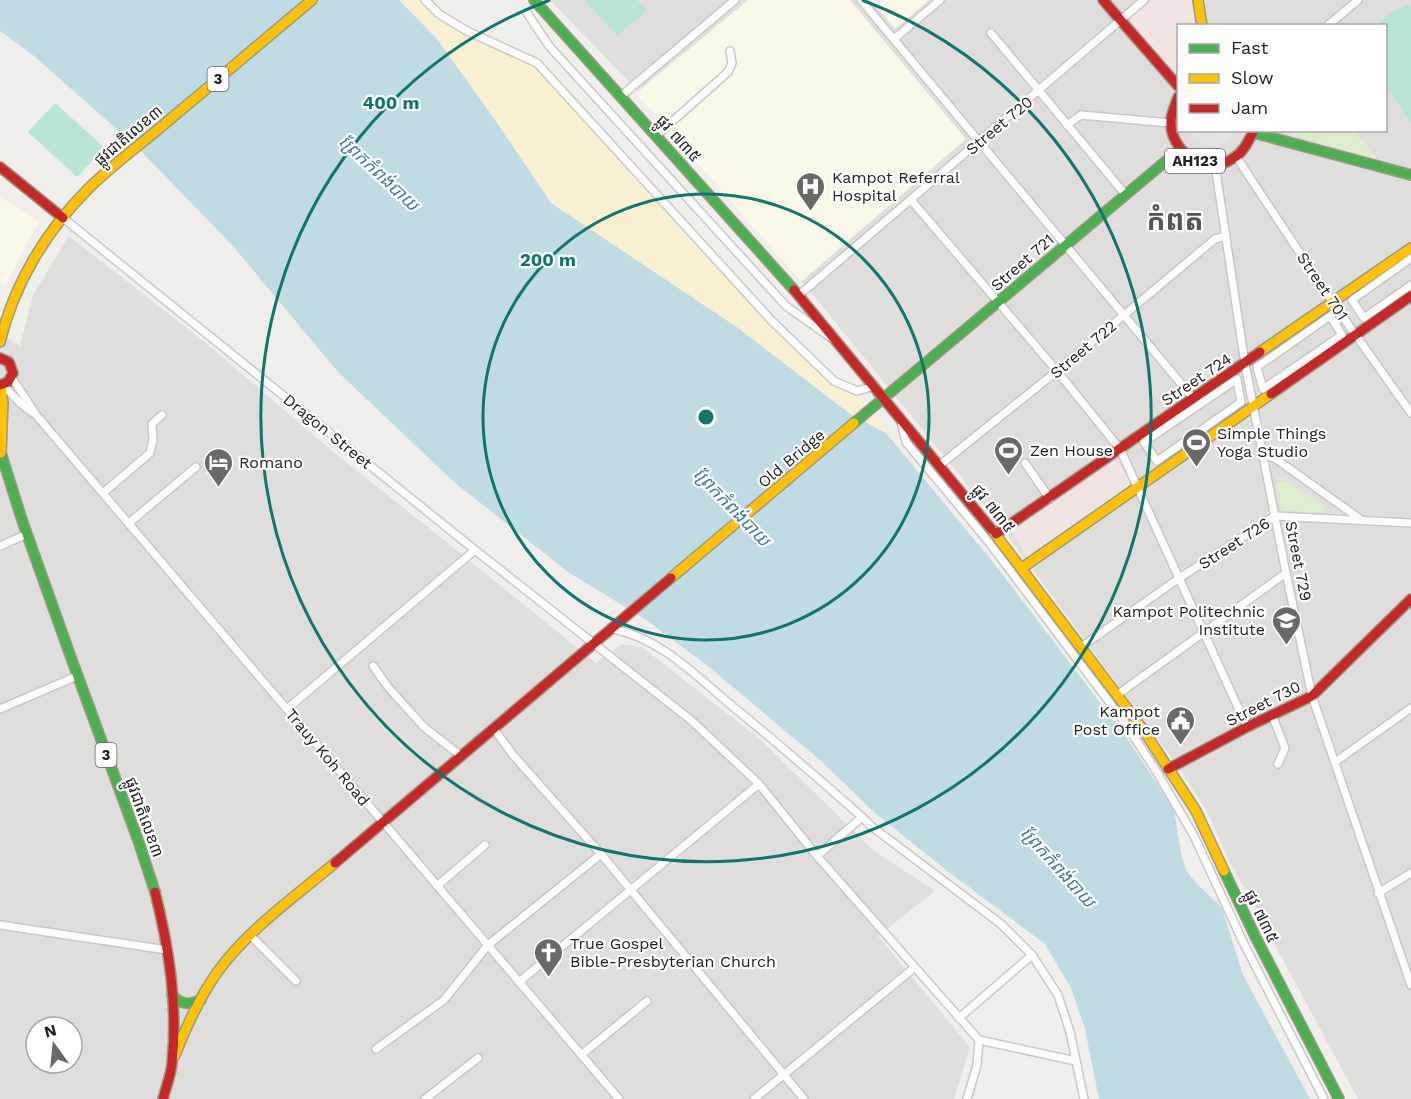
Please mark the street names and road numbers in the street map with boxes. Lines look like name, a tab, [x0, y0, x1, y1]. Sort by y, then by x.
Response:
road number: 3	[208, 67, 228, 91]
street label: Street 720	[962, 92, 1037, 159]
street label: ផ្លូវជាតិលេខ៣	[90, 101, 170, 173]
street label: ផ្លូវ ៧៣៥	[649, 111, 705, 169]
road number: AH123	[1165, 149, 1225, 173]
street label: Street 721	[987, 230, 1058, 295]
street label: Street 701	[1293, 249, 1352, 324]
street label: Street 722	[1046, 316, 1120, 383]
street label: Street 724	[1158, 349, 1235, 410]
street label: Dragon Street	[280, 390, 376, 473]
street label: Old Bridge	[754, 425, 829, 492]
street label: ផ្លូវ ៧៣៥	[965, 480, 1019, 540]
street label: Street 726	[1195, 513, 1273, 573]
street label: Street 729	[1281, 519, 1316, 603]
street label: Street 730	[1223, 677, 1304, 730]
street label: Trauy Koh Road	[281, 705, 374, 810]
road number: 3	[96, 743, 116, 767]
street label: ផ្លូវជាតិលេខ៣	[117, 775, 168, 861]
street label: ផ្លូវ ៧៣៥	[1236, 886, 1283, 948]

